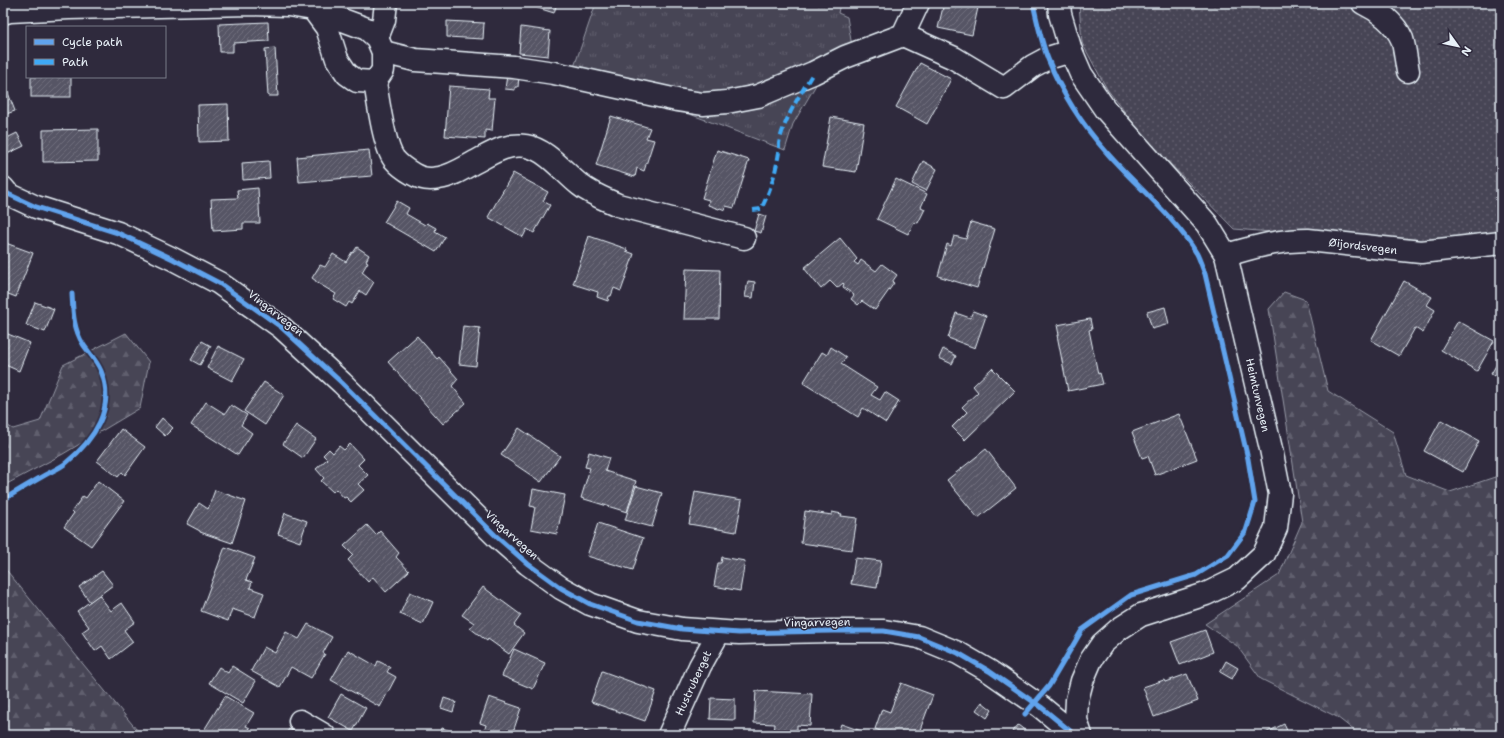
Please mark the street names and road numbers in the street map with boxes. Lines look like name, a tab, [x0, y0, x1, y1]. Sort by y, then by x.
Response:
street label: Øijordsvegen	[1328, 235, 1398, 258]
street label: Vingarvegen	[245, 287, 307, 340]
street label: Heimtunvegen	[1242, 357, 1273, 434]
street label: Vingarvegen	[482, 507, 542, 564]
street label: Vingarvegen	[783, 614, 851, 631]
street label: Hustruberget	[672, 648, 715, 718]

